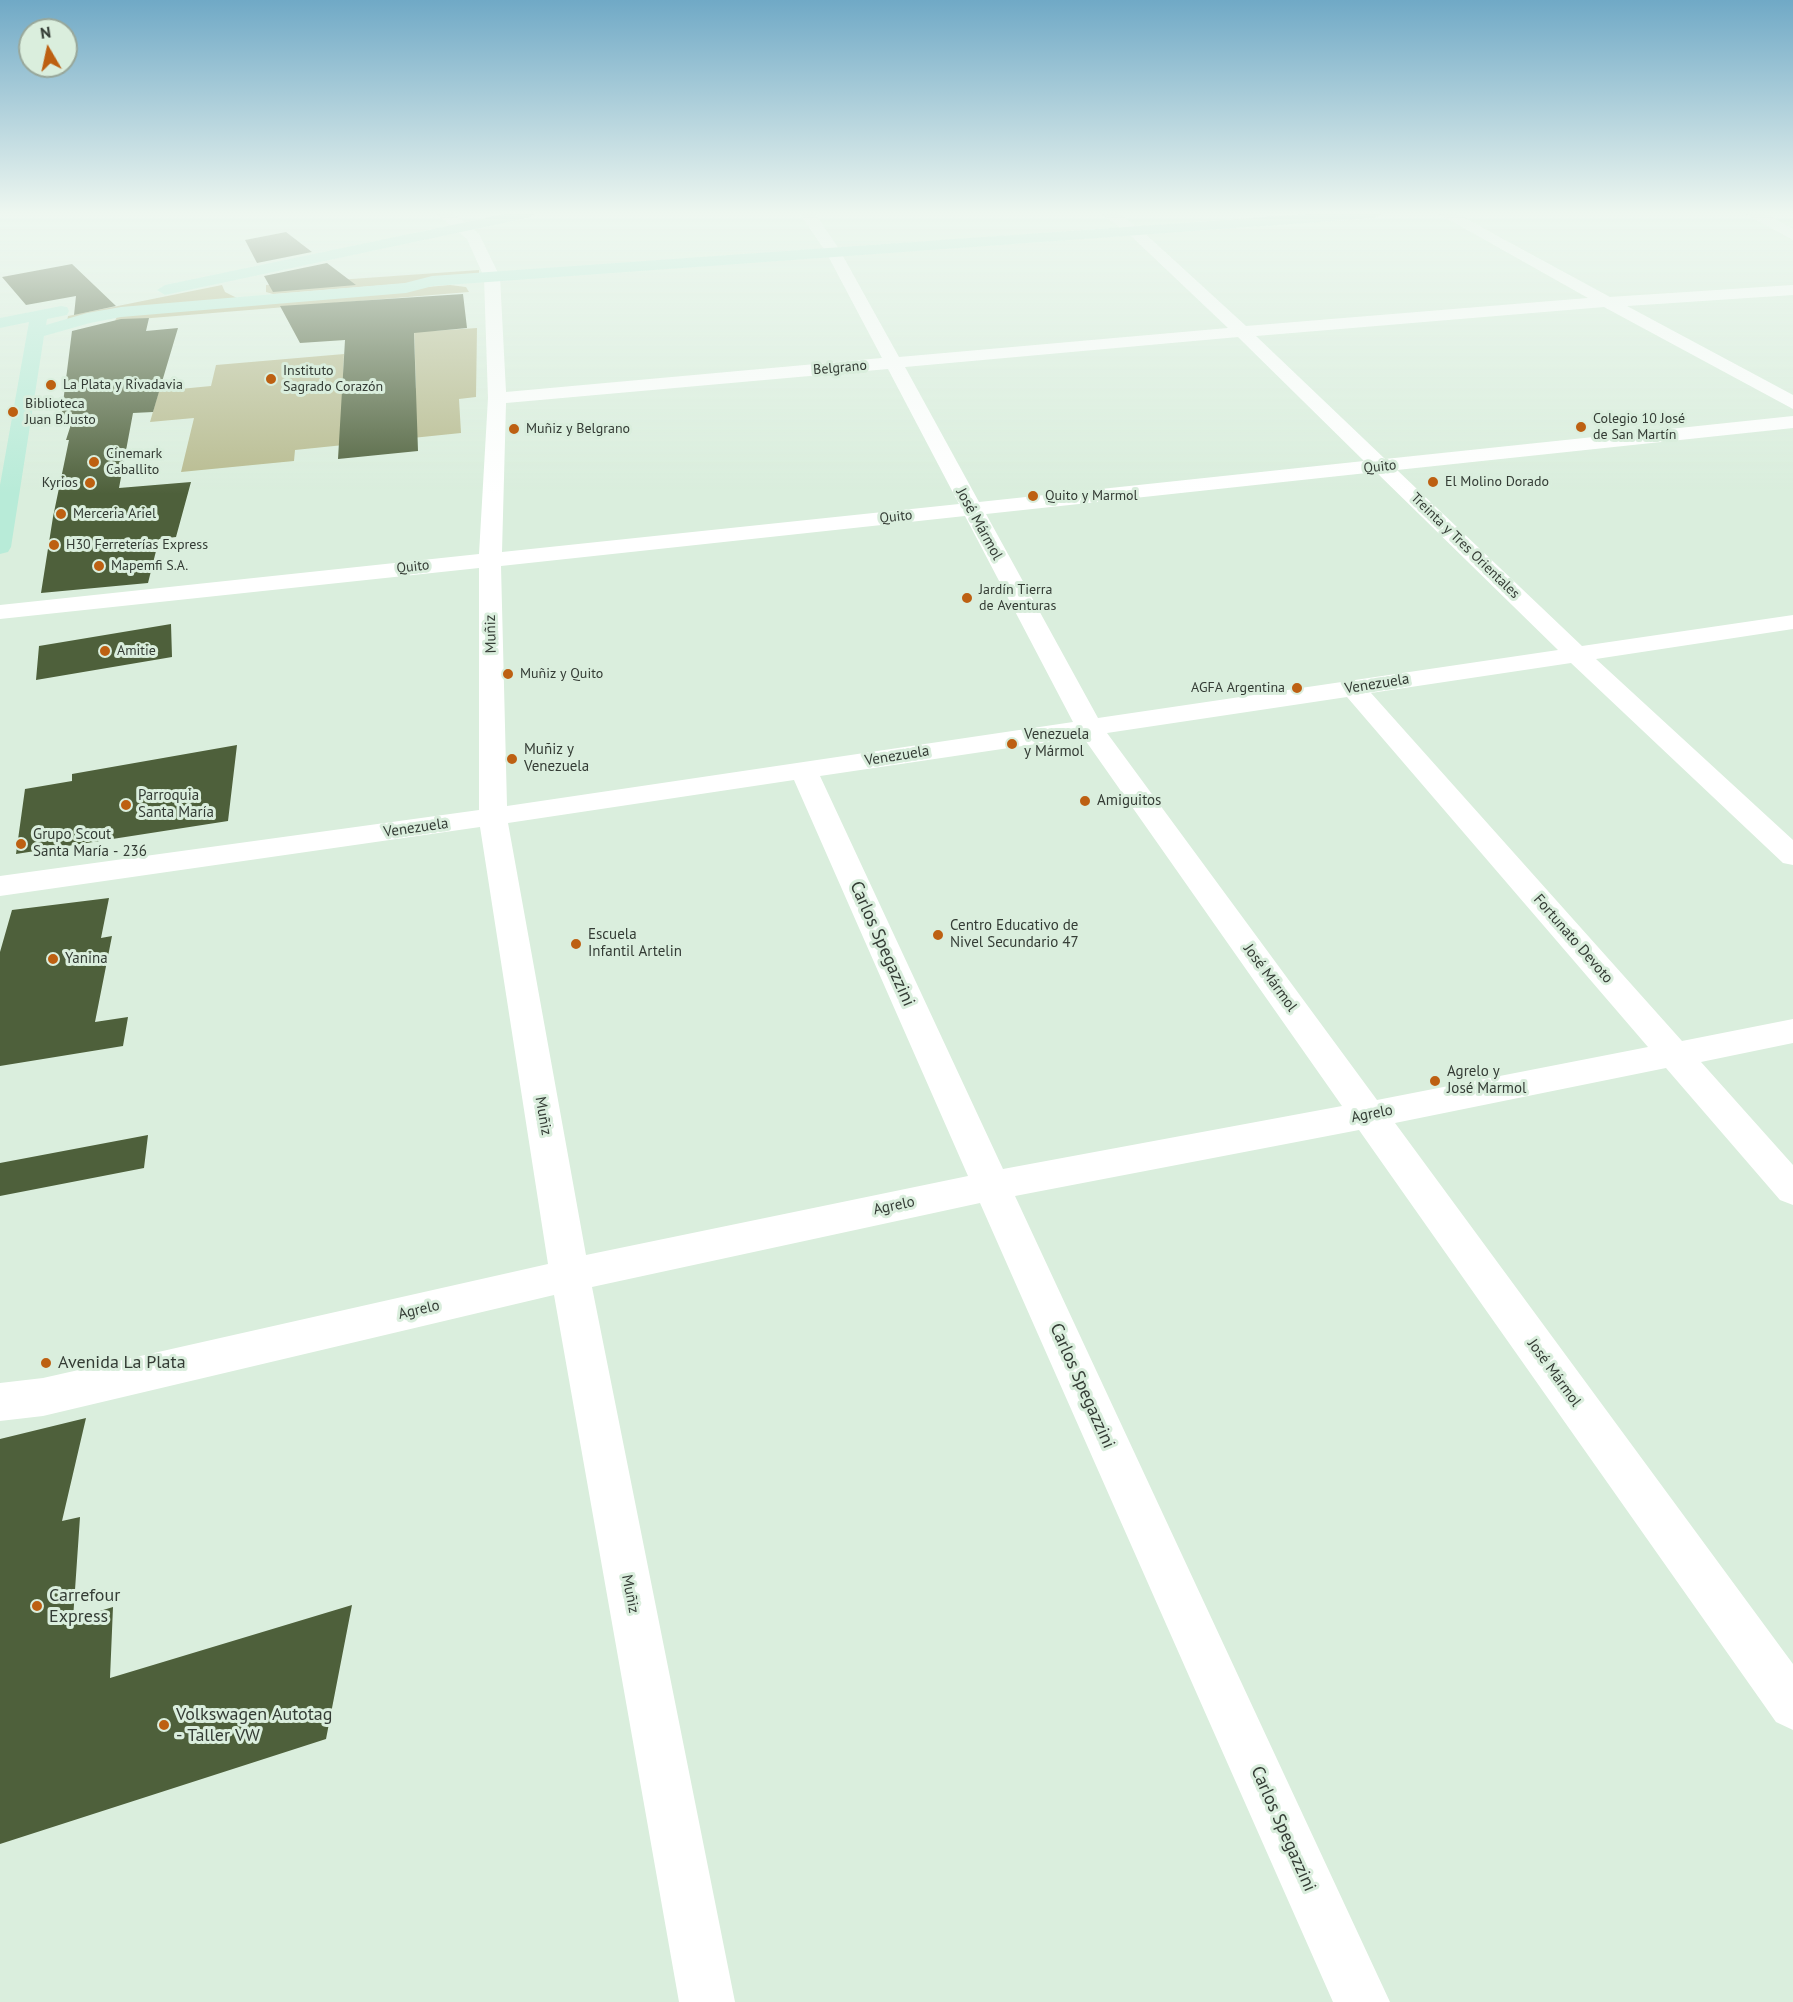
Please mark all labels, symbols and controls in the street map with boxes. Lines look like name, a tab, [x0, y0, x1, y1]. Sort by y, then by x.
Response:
north arrow	[18, 18, 78, 78]
text: N	[39, 21, 52, 43]
street label: Belgrano	[812, 357, 868, 379]
place label: Instituto Sagrado Corazón	[283, 363, 383, 396]
marker: Instituto Sagrado Corazón	[264, 372, 278, 386]
place label: La Plata y Rivadavia	[63, 377, 183, 393]
marker: La Plata y Rivadavia	[44, 378, 58, 392]
place label: Biblioteca Juan B.Justo	[25, 396, 96, 428]
marker: Biblioteca Juan B.Justo	[6, 405, 20, 419]
place label: Colegio 10 José de San Martín	[1593, 411, 1685, 443]
marker: Colegio 10 José de San Martín	[1574, 420, 1588, 434]
place label: Muñiz y Belgrano	[526, 421, 630, 437]
marker: Muñiz y Belgrano	[507, 422, 521, 436]
place label: Cinemark Caballito	[106, 446, 162, 478]
marker: Cinemark Caballito	[87, 455, 101, 469]
street label: Quito	[1363, 457, 1397, 477]
place label: El Molino Dorado	[1445, 474, 1549, 490]
place label: Kyrios	[42, 475, 78, 491]
marker: El Molino Dorado	[1426, 475, 1440, 489]
marker: Kyrios	[83, 476, 97, 490]
street label: José Mármol	[952, 485, 1006, 563]
place label: Quito y Marmol	[1045, 488, 1138, 504]
marker: Quito y Marmol	[1026, 489, 1040, 503]
street label: Treinta y Tres Orientales	[1407, 490, 1523, 602]
place label: Merceria Ariel	[73, 506, 156, 522]
marker: Merceria Ariel	[54, 507, 68, 521]
street label: Quito	[879, 507, 913, 527]
place label: H30 Ferreterías Express	[66, 537, 208, 553]
marker: H30 Ferreterías Express	[47, 538, 61, 552]
street label: Quito	[396, 557, 430, 577]
place label: Mapemfi S.A.	[111, 558, 188, 574]
marker: Mapemfi S.A.	[92, 559, 106, 573]
place label: Jardín Tierra de Aventuras	[979, 582, 1056, 614]
marker: Jardín Tierra de Aventuras	[960, 591, 974, 605]
street label: Muñiz	[482, 614, 500, 654]
place label: Amitie	[117, 643, 156, 659]
marker: Amitie	[98, 644, 112, 658]
place label: Muñiz y Quito	[520, 666, 603, 682]
marker: Muñiz y Quito	[501, 667, 515, 681]
street label: Venezuela	[1343, 670, 1411, 698]
place label: AGFA Argentina	[1191, 680, 1285, 696]
marker: AGFA Argentina	[1290, 681, 1304, 695]
place label: Venezuela y Mármol	[1024, 726, 1089, 761]
marker: Venezuela y Mármol	[1005, 737, 1019, 751]
place label: Muñiz y Venezuela	[524, 741, 589, 776]
street label: Venezuela	[863, 742, 931, 770]
marker: Muñiz y Venezuela	[505, 752, 519, 766]
place label: Parroquia Santa María	[138, 787, 214, 822]
place label: Amiguitos	[1097, 792, 1161, 810]
marker: Amiguitos	[1078, 794, 1092, 808]
marker: Parroquia Santa María	[119, 798, 133, 812]
street label: Venezuela	[382, 815, 450, 841]
place label: Grupo Scout Santa María - 236	[33, 826, 147, 861]
marker: Grupo Scout Santa María - 236	[14, 837, 28, 851]
street label: Carlos Spegazzini	[845, 878, 919, 1010]
street label: Fortunato Devoto	[1529, 891, 1617, 987]
place label: Centro Educativo de Nivel Secundario 47	[950, 917, 1079, 952]
place label: Escuela Infantil Artelin	[588, 926, 682, 961]
marker: Centro Educativo de Nivel Secundario 47	[931, 928, 945, 942]
marker: Escuela Infantil Artelin	[569, 937, 583, 951]
street label: José Mármol	[1239, 941, 1301, 1015]
place label: Yanina	[65, 950, 108, 968]
marker: Yanina	[46, 952, 60, 966]
place label: Agrelo y José Marmol	[1447, 1063, 1526, 1098]
marker: Agrelo y José Marmol	[1428, 1074, 1442, 1088]
street label: Muñiz	[531, 1095, 555, 1137]
street label: Agrelo	[1350, 1101, 1394, 1127]
street label: Agrelo	[872, 1193, 916, 1219]
street label: Agrelo	[397, 1297, 441, 1323]
street label: Carlos Spegazzini	[1045, 1320, 1119, 1452]
street label: José Mármol	[1523, 1336, 1585, 1410]
place label: Avenida La Plata	[58, 1352, 186, 1374]
marker: Avenida La Plata	[39, 1356, 53, 1370]
street label: Muñiz	[617, 1573, 643, 1615]
place label: Carrefour Express	[49, 1585, 120, 1628]
marker: Carrefour Express	[30, 1599, 44, 1613]
place label: Volkswagen Autotag - Taller VW	[176, 1704, 332, 1746]
marker: Volkswagen Autotag - Taller VW	[157, 1718, 171, 1732]
street label: Carlos Spegazzini	[1246, 1763, 1320, 1895]

